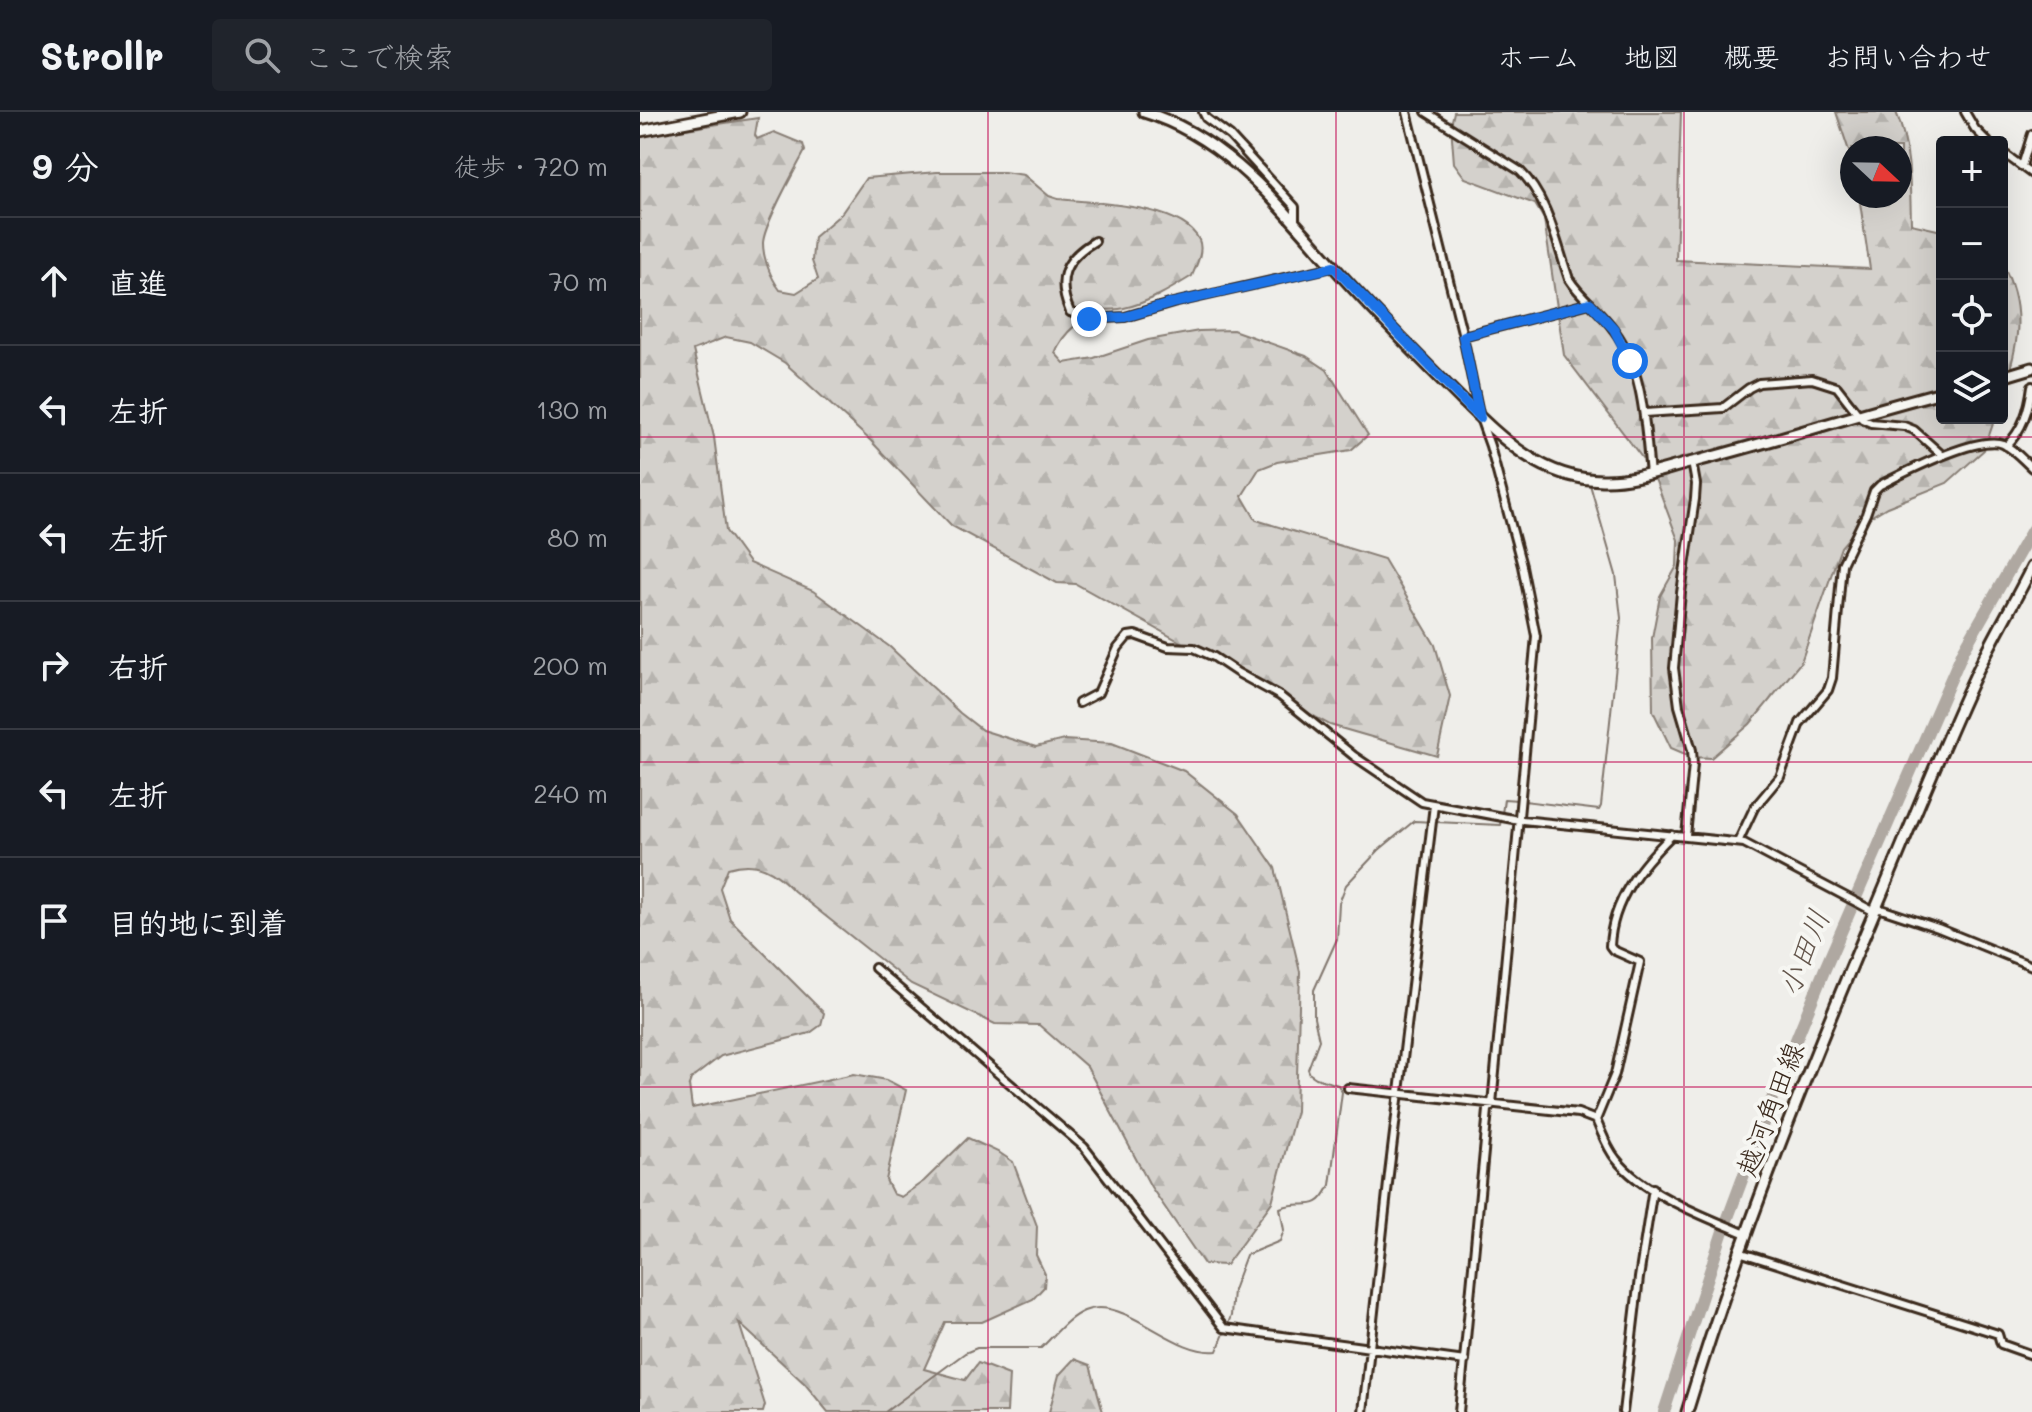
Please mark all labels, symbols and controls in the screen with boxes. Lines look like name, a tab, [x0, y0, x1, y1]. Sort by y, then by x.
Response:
search box	[212, 19, 772, 91]
text: Strollr	[40, 30, 164, 80]
icon: search	[240, 33, 284, 77]
text: ここで検索	[304, 36, 454, 76]
text: ホーム	[1497, 38, 1580, 74]
text: 地図	[1624, 38, 1680, 74]
text: 概要	[1724, 38, 1780, 74]
text: お問い合わせ	[1824, 38, 1992, 74]
north arrow	[1840, 136, 1912, 208]
map controls	[1936, 136, 2008, 424]
button: +	[1936, 136, 2008, 208]
text: 9 分	[32, 143, 99, 188]
text: 徒歩 · 720 m	[454, 149, 608, 183]
button: −	[1936, 208, 2008, 280]
icon: ahead	[32, 259, 76, 303]
text: 直進	[108, 262, 168, 302]
text: 70 m	[548, 264, 608, 298]
button: locate	[1936, 280, 2008, 352]
route end	[1071, 301, 1107, 337]
route start	[1612, 343, 1648, 379]
button: layers	[1936, 352, 2008, 424]
icon: left	[32, 387, 76, 431]
text: 左折	[108, 390, 168, 430]
text: 130 m	[536, 392, 608, 426]
icon: left	[32, 515, 76, 559]
text: 左折	[108, 518, 168, 558]
text: 80 m	[547, 520, 608, 554]
icon: right	[32, 643, 76, 687]
text: 右折	[108, 646, 168, 686]
text: 200 m	[532, 648, 608, 682]
icon: left	[32, 771, 76, 815]
text: 左折	[108, 774, 168, 814]
text: 240 m	[533, 776, 608, 810]
icon: arrive	[32, 899, 76, 943]
text: 目的地に到着	[108, 902, 288, 942]
water label: 小田川	[1767, 903, 1838, 1001]
street label: 越河角田線	[1727, 1037, 1811, 1180]

